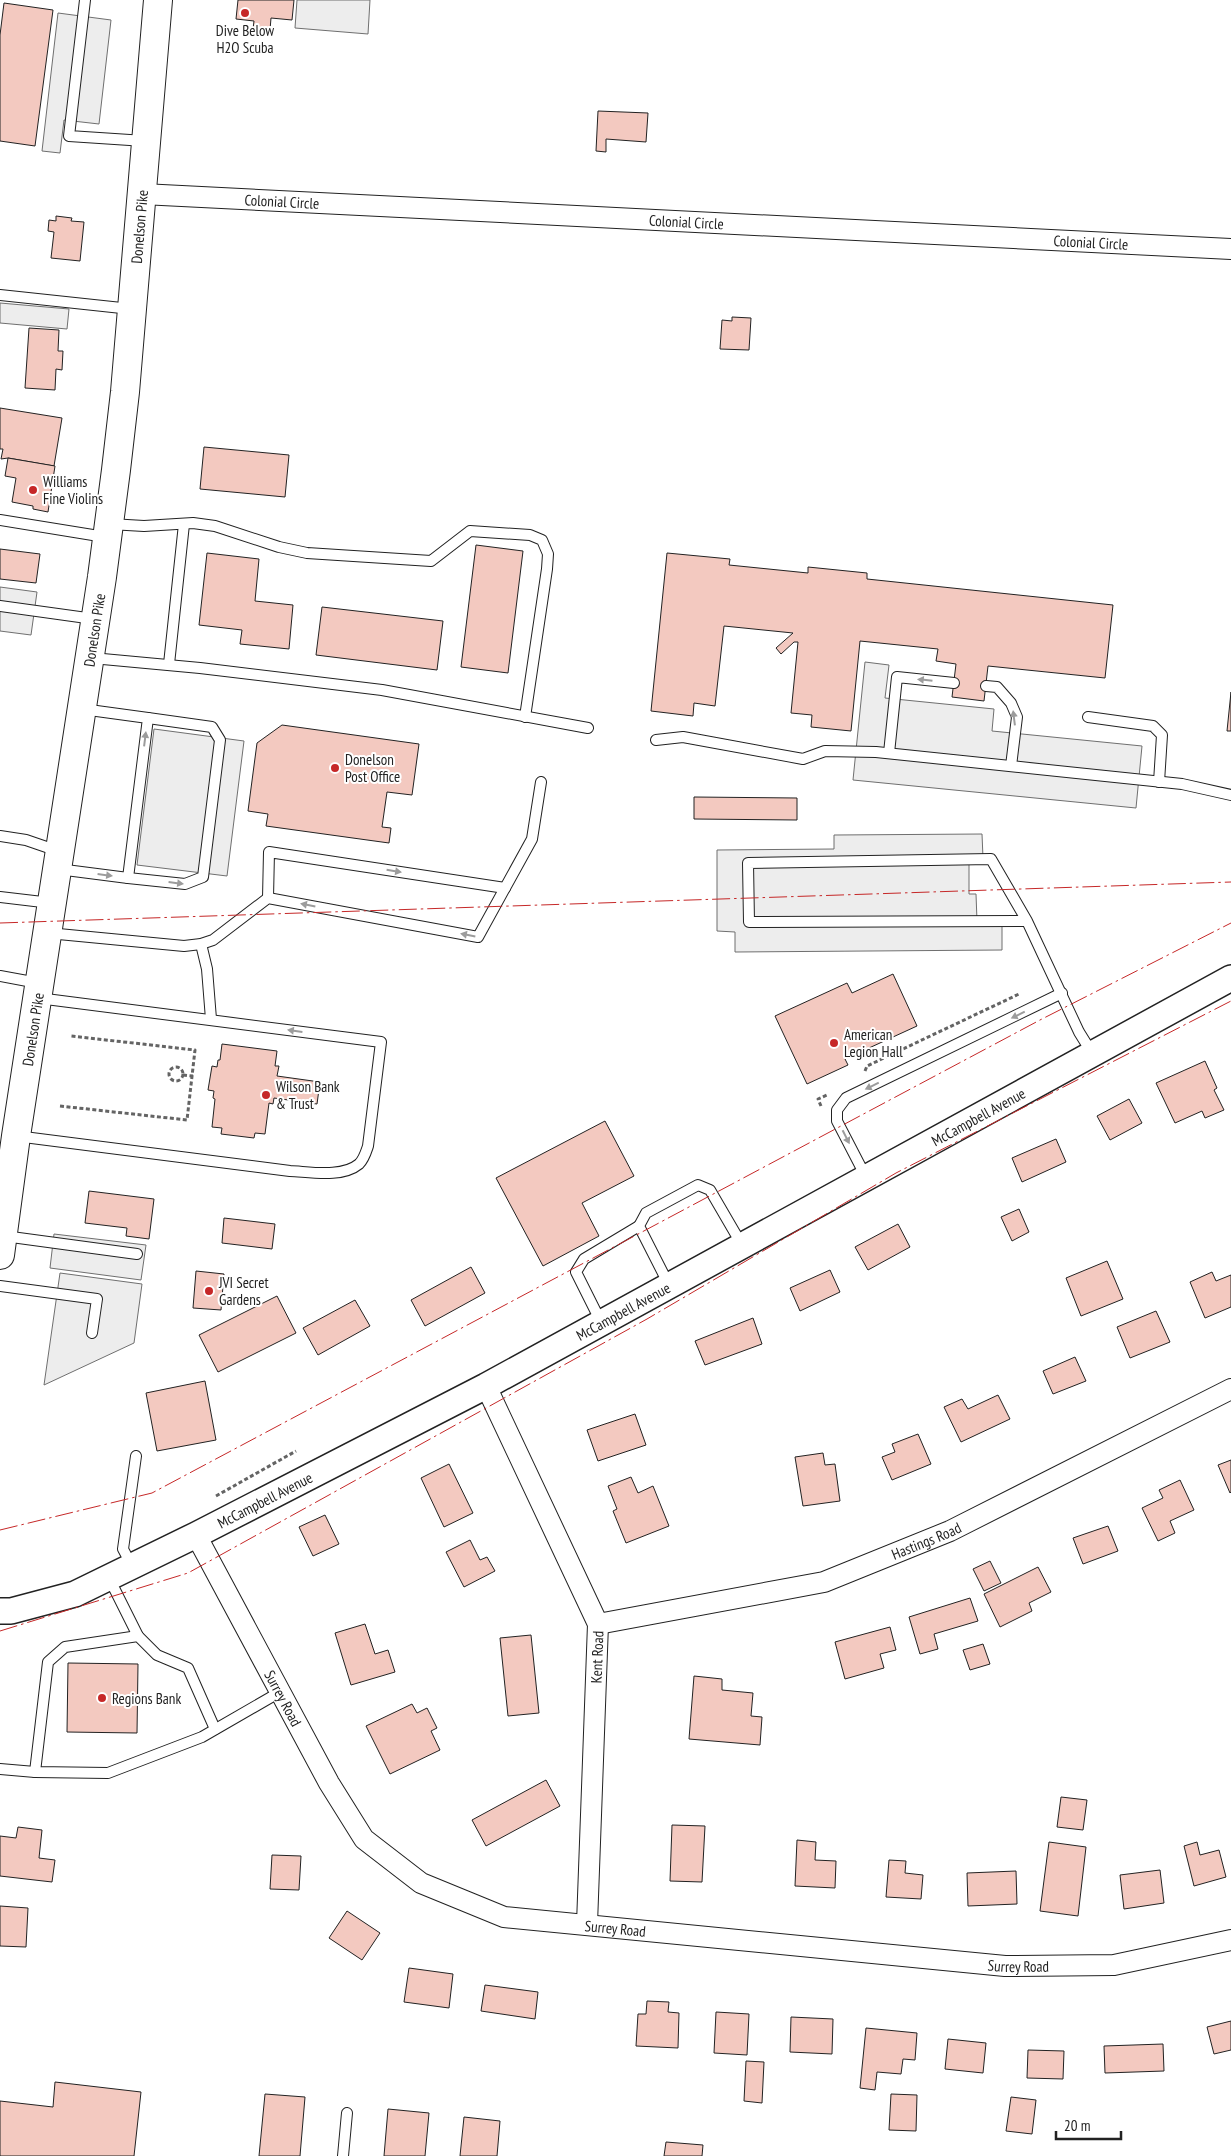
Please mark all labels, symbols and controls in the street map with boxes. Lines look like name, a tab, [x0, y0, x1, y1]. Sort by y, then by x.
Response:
marker: Dive Below H2O Scuba	[239, 7, 251, 19]
place label: Dive Below H2O Scuba	[216, 21, 274, 57]
street label: Donelson Pike	[126, 189, 151, 264]
street label: Colonial Circle	[244, 190, 320, 212]
street label: Colonial Circle	[648, 210, 724, 233]
street label: Colonial Circle	[1053, 231, 1129, 253]
place label: Williams Fine Violins	[43, 472, 103, 508]
marker: Williams Fine Violins	[27, 484, 39, 496]
street label: Donelson Pike	[79, 592, 109, 668]
one-way arrow	[917, 676, 933, 684]
one-way arrow	[1010, 710, 1018, 726]
one-way arrow	[141, 730, 149, 746]
place label: Donelson Post Office	[345, 750, 400, 786]
marker: Donelson Post Office	[329, 762, 341, 774]
one-way arrow	[386, 867, 402, 875]
one-way arrow	[98, 871, 114, 879]
one-way arrow	[168, 879, 184, 887]
one-way arrow	[300, 901, 316, 909]
one-way arrow	[459, 931, 475, 939]
street label: Donelson Pike	[17, 991, 47, 1067]
one-way arrow	[1011, 1011, 1025, 1019]
place label: American Legion Hall	[844, 1025, 903, 1061]
one-way arrow	[286, 1026, 302, 1034]
marker: American Legion Hall	[828, 1037, 840, 1049]
place label: Wilson Bank & Trust	[276, 1077, 340, 1113]
one-way arrow	[865, 1082, 879, 1090]
street label: McCampbell Avenue	[928, 1083, 1028, 1150]
marker: Wilson Bank & Trust	[260, 1089, 272, 1101]
one-way arrow	[842, 1130, 850, 1144]
place label: JVI Secret Gardens	[218, 1273, 269, 1309]
street label: McCampbell Avenue	[573, 1278, 673, 1344]
marker: JVI Secret Gardens	[203, 1285, 215, 1297]
street label: McCampbell Avenue	[214, 1467, 315, 1532]
street label: Hastings Road	[888, 1518, 964, 1563]
street label: Kent Road	[587, 1630, 607, 1684]
street label: Surrey Road	[261, 1667, 306, 1729]
place label: Regions Bank	[112, 1689, 181, 1708]
marker: Regions Bank	[96, 1692, 108, 1704]
street label: Surrey Road	[584, 1915, 647, 1940]
street label: Surrey Road	[987, 1955, 1049, 1976]
scale bar	[1056, 2108, 1121, 2140]
text: 20 m	[1064, 2116, 1090, 2135]

